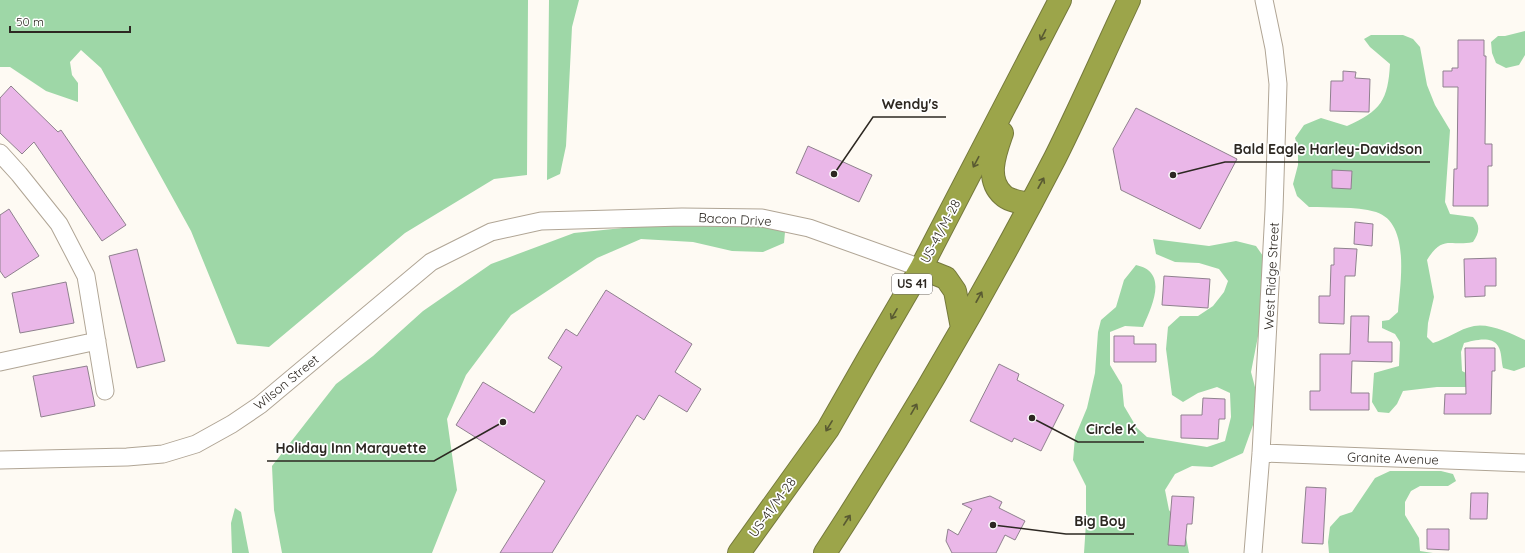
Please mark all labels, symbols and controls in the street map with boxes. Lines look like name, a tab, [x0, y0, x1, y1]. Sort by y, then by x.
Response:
scale bar	[10, 8, 130, 34]
text: 50 m	[16, 14, 44, 29]
one-way arrow	[1038, 28, 1046, 40]
callout: Wendy's	[873, 91, 946, 117]
text: Wendy's	[882, 95, 938, 113]
callout: Bald Eagle Harley-Davidson	[1225, 136, 1430, 162]
text: Bald Eagle Harley-Davidson	[1234, 140, 1422, 158]
one-way arrow	[972, 156, 979, 168]
one-way arrow	[1038, 177, 1046, 189]
street label: US-41/M-28	[917, 196, 963, 266]
street label: Bacon Drive	[698, 209, 772, 229]
street label: West Ridge Street	[1260, 222, 1282, 330]
road number: US 41	[892, 274, 932, 294]
one-way arrow	[975, 291, 983, 303]
one-way arrow	[890, 308, 898, 320]
street label: Wilson Street	[250, 351, 322, 413]
one-way arrow	[910, 403, 918, 415]
callout: Circle K	[1078, 416, 1144, 442]
one-way arrow	[825, 420, 833, 431]
text: Circle K	[1086, 420, 1136, 438]
callout: Holiday Inn Marquette	[267, 435, 434, 461]
text: Holiday Inn Marquette	[275, 439, 427, 457]
street label: Granite Avenue	[1347, 448, 1439, 468]
street label: US-41/M-28	[745, 474, 799, 540]
callout: Big Boy	[1066, 508, 1134, 534]
text: Big Boy	[1074, 512, 1126, 530]
one-way arrow	[842, 515, 851, 526]

